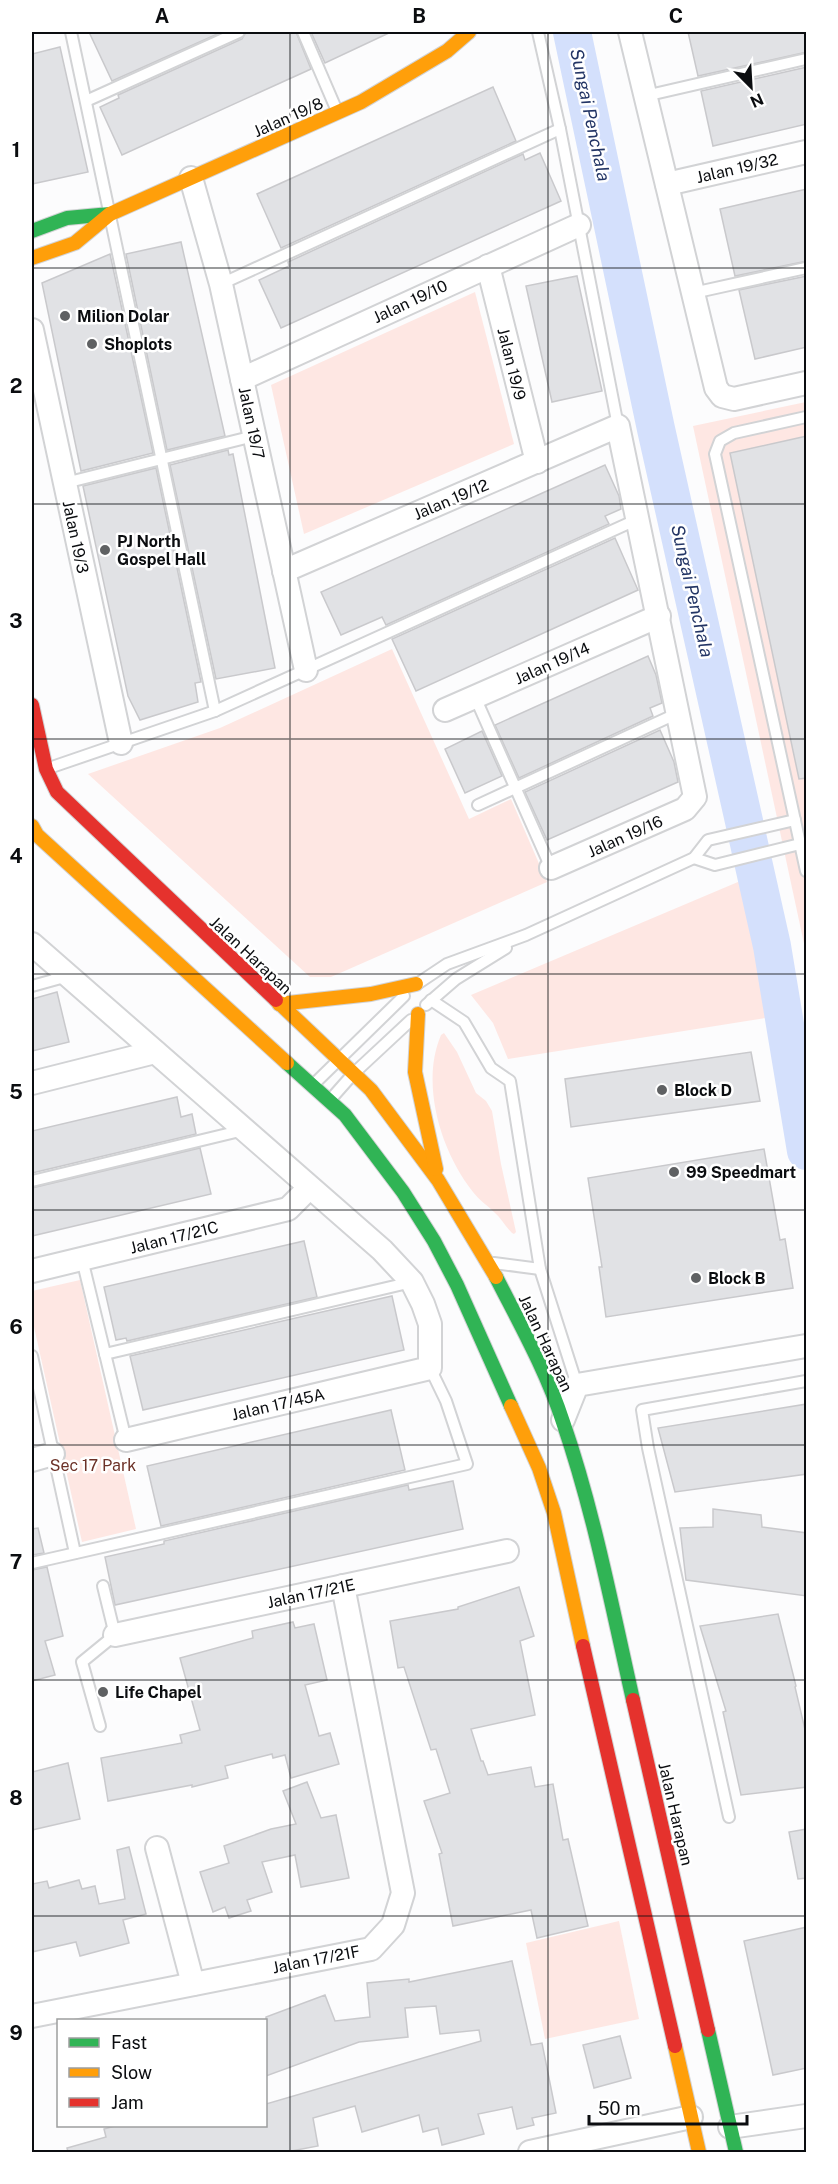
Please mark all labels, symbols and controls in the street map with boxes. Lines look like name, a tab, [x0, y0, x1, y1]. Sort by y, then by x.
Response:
text: A	[155, 4, 169, 28]
text: B	[412, 4, 426, 28]
text: C	[669, 4, 683, 28]
water label: Sungai Penchala	[566, 46, 615, 183]
north arrow	[721, 57, 781, 117]
text: N	[747, 89, 766, 111]
street label: Jalan 19/8	[250, 94, 326, 141]
text: 1	[12, 138, 20, 162]
street label: Jalan 19/32	[694, 150, 780, 187]
street label: Jalan 19/10	[370, 276, 451, 327]
place label: Milion Dolar	[77, 307, 170, 326]
marker: Milion Dolar	[58, 309, 72, 323]
street label: Jalan 19/9	[493, 326, 530, 402]
place label: Shoplots	[104, 335, 172, 354]
marker: Shoplots	[85, 337, 99, 351]
text: 2	[10, 374, 22, 398]
street label: Jalan 19/7	[235, 385, 268, 461]
street label: Jalan 19/12	[411, 475, 492, 524]
street label: Jalan 19/3	[59, 499, 92, 575]
water label: Sungai Penchala	[667, 523, 718, 659]
place label: PJ North Gospel Hall	[117, 532, 206, 569]
marker: PJ North Gospel Hall	[98, 543, 112, 557]
text: 3	[9, 609, 23, 633]
street label: Jalan 19/14	[512, 638, 593, 689]
street label: Jalan 19/16	[585, 811, 666, 861]
text: 4	[9, 844, 23, 868]
street label: Jalan Harapan	[206, 913, 296, 998]
text: 5	[9, 1080, 23, 1104]
place label: Block D	[674, 1081, 732, 1100]
marker: Block D	[655, 1083, 669, 1097]
place label: 99 Speedmart	[686, 1163, 797, 1182]
marker: 99 Speedmart	[667, 1165, 681, 1179]
street label: Jalan 17/21C	[128, 1217, 220, 1258]
place label: Block B	[708, 1269, 766, 1288]
marker: Block B	[689, 1271, 703, 1285]
street label: Jalan Harapan	[515, 1292, 576, 1395]
text: 6	[9, 1315, 23, 1339]
street label: Jalan 17/45A	[230, 1385, 327, 1424]
park label: Sec 17 Park	[50, 1456, 136, 1475]
text: 7	[10, 1550, 22, 1574]
street label: Jalan 17/21E	[265, 1575, 357, 1612]
place label: Life Chapel	[115, 1683, 202, 1702]
marker: Life Chapel	[96, 1685, 110, 1699]
street label: Jalan Harapan	[654, 1761, 697, 1867]
text: 8	[9, 1786, 23, 1810]
street label: Jalan 17/21F	[271, 1942, 362, 1977]
legend	[57, 2019, 267, 2127]
text: 9	[9, 2021, 23, 2045]
text: Fast	[111, 2032, 147, 2053]
text: Slow	[111, 2062, 152, 2083]
scale bar	[589, 2088, 746, 2126]
text: Jam	[111, 2092, 144, 2113]
text: 50 m	[598, 2098, 641, 2119]

